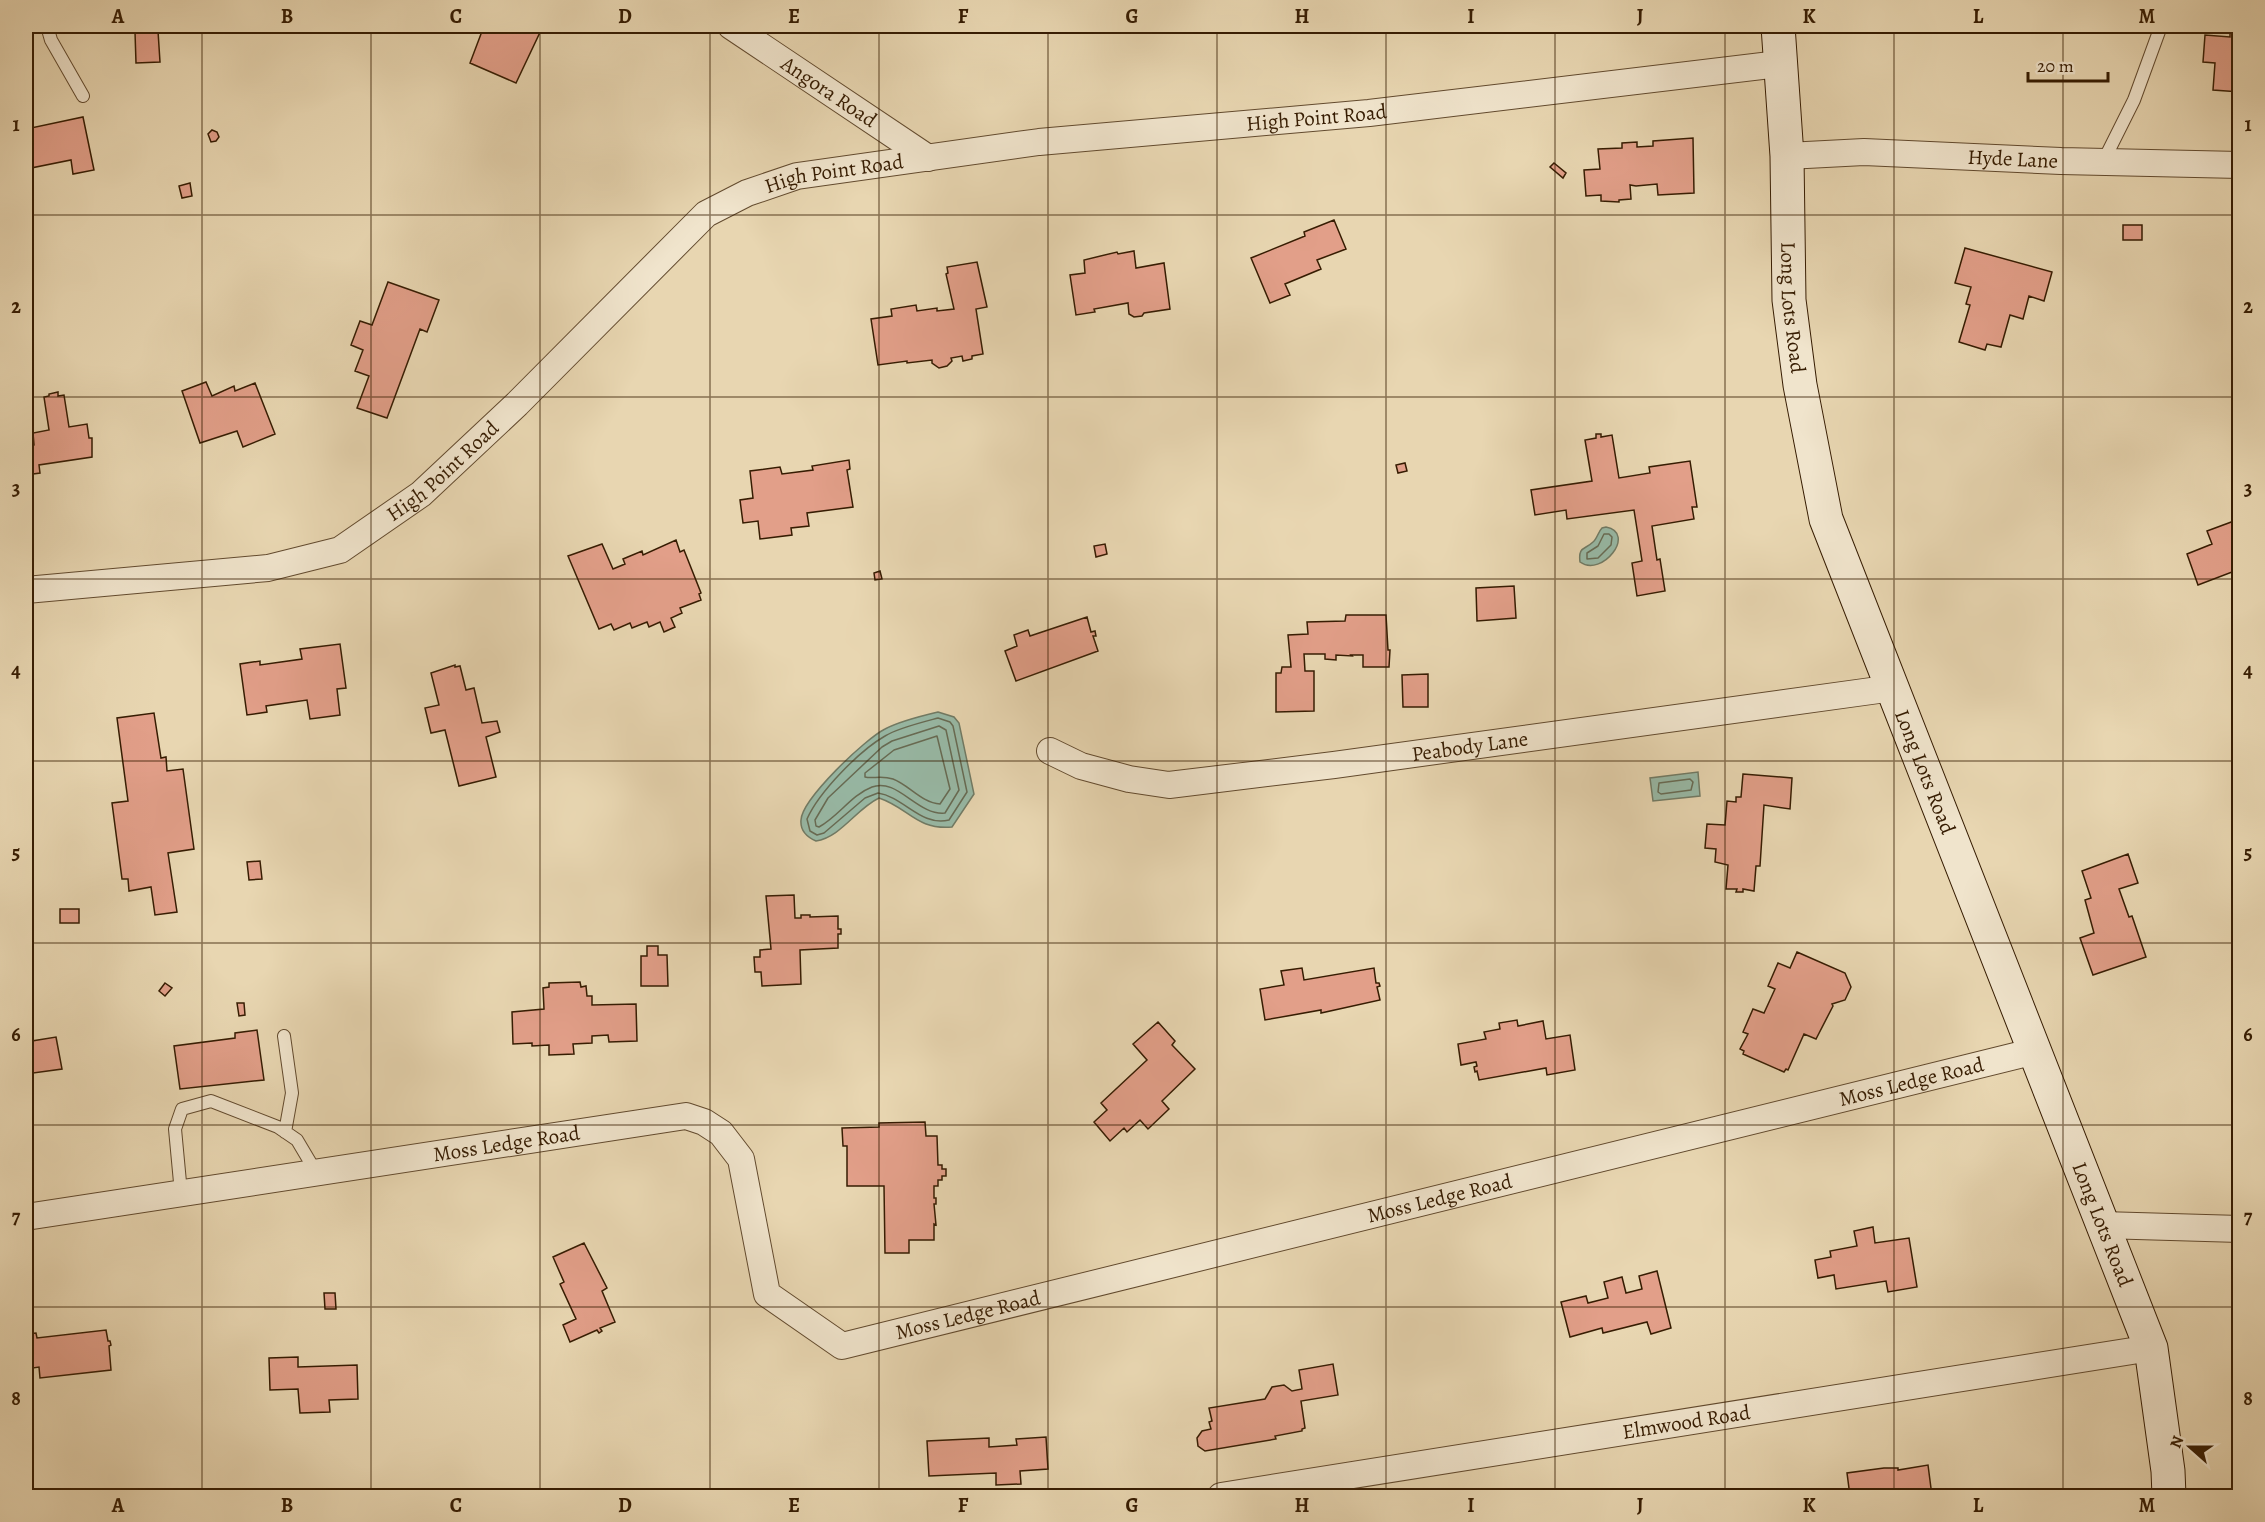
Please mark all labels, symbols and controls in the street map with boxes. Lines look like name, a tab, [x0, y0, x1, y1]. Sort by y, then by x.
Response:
text: A	[111, 3, 125, 30]
text: B	[281, 3, 293, 30]
text: C	[450, 3, 462, 30]
text: D	[618, 3, 632, 30]
text: E	[788, 3, 800, 30]
text: F	[958, 3, 969, 30]
text: G	[1125, 3, 1139, 30]
text: H	[1295, 3, 1310, 30]
text: I	[1467, 3, 1475, 30]
text: J	[1637, 3, 1644, 30]
text: K	[1802, 3, 1816, 30]
text: L	[1973, 3, 1984, 30]
text: M	[2139, 3, 2156, 30]
scale bar	[2028, 45, 2108, 83]
street label: Angora Road	[775, 49, 883, 134]
text: 20 m	[2037, 54, 2074, 78]
street label: High Point Road	[1245, 97, 1389, 138]
text: 1	[12, 111, 20, 138]
text: 1	[2244, 111, 2252, 138]
street label: Hyde Lane	[1967, 143, 2059, 175]
street label: High Point Road	[761, 147, 906, 200]
street label: Long Lots Road	[1774, 242, 1812, 375]
text: 2	[11, 293, 21, 320]
text: 2	[2243, 293, 2253, 320]
street label: High Point Road	[381, 414, 505, 528]
text: 3	[12, 475, 20, 502]
text: 3	[2244, 475, 2252, 502]
text: 4	[11, 657, 21, 684]
text: 4	[2243, 657, 2253, 684]
street label: Long Lots Road	[1888, 705, 1962, 839]
street label: Peabody Lane	[1410, 724, 1530, 768]
text: 5	[12, 839, 20, 866]
text: 5	[2244, 839, 2252, 866]
text: 6	[11, 1021, 21, 1048]
text: 6	[2243, 1021, 2253, 1048]
street label: Moss Ledge Road	[1836, 1050, 1987, 1113]
street label: Moss Ledge Road	[431, 1118, 582, 1169]
street label: Long Lots Road	[2065, 1158, 2140, 1291]
street label: Moss Ledge Road	[1364, 1167, 1516, 1230]
text: 7	[12, 1203, 21, 1230]
text: 7	[2244, 1203, 2253, 1230]
street label: Moss Ledge Road	[892, 1283, 1044, 1346]
text: 8	[11, 1385, 21, 1412]
text: 8	[2243, 1385, 2253, 1412]
street label: Elmwood Road	[1620, 1398, 1753, 1446]
north arrow	[2160, 1417, 2220, 1477]
text: N	[2165, 1432, 2189, 1451]
text: A	[111, 1492, 125, 1519]
text: B	[281, 1492, 293, 1519]
text: C	[450, 1492, 462, 1519]
text: D	[618, 1492, 632, 1519]
text: E	[788, 1492, 800, 1519]
text: F	[958, 1492, 969, 1519]
text: G	[1125, 1492, 1139, 1519]
text: H	[1295, 1492, 1310, 1519]
text: I	[1467, 1492, 1475, 1519]
text: J	[1637, 1492, 1644, 1519]
text: K	[1802, 1492, 1816, 1519]
text: L	[1973, 1492, 1984, 1519]
text: M	[2139, 1492, 2156, 1519]

